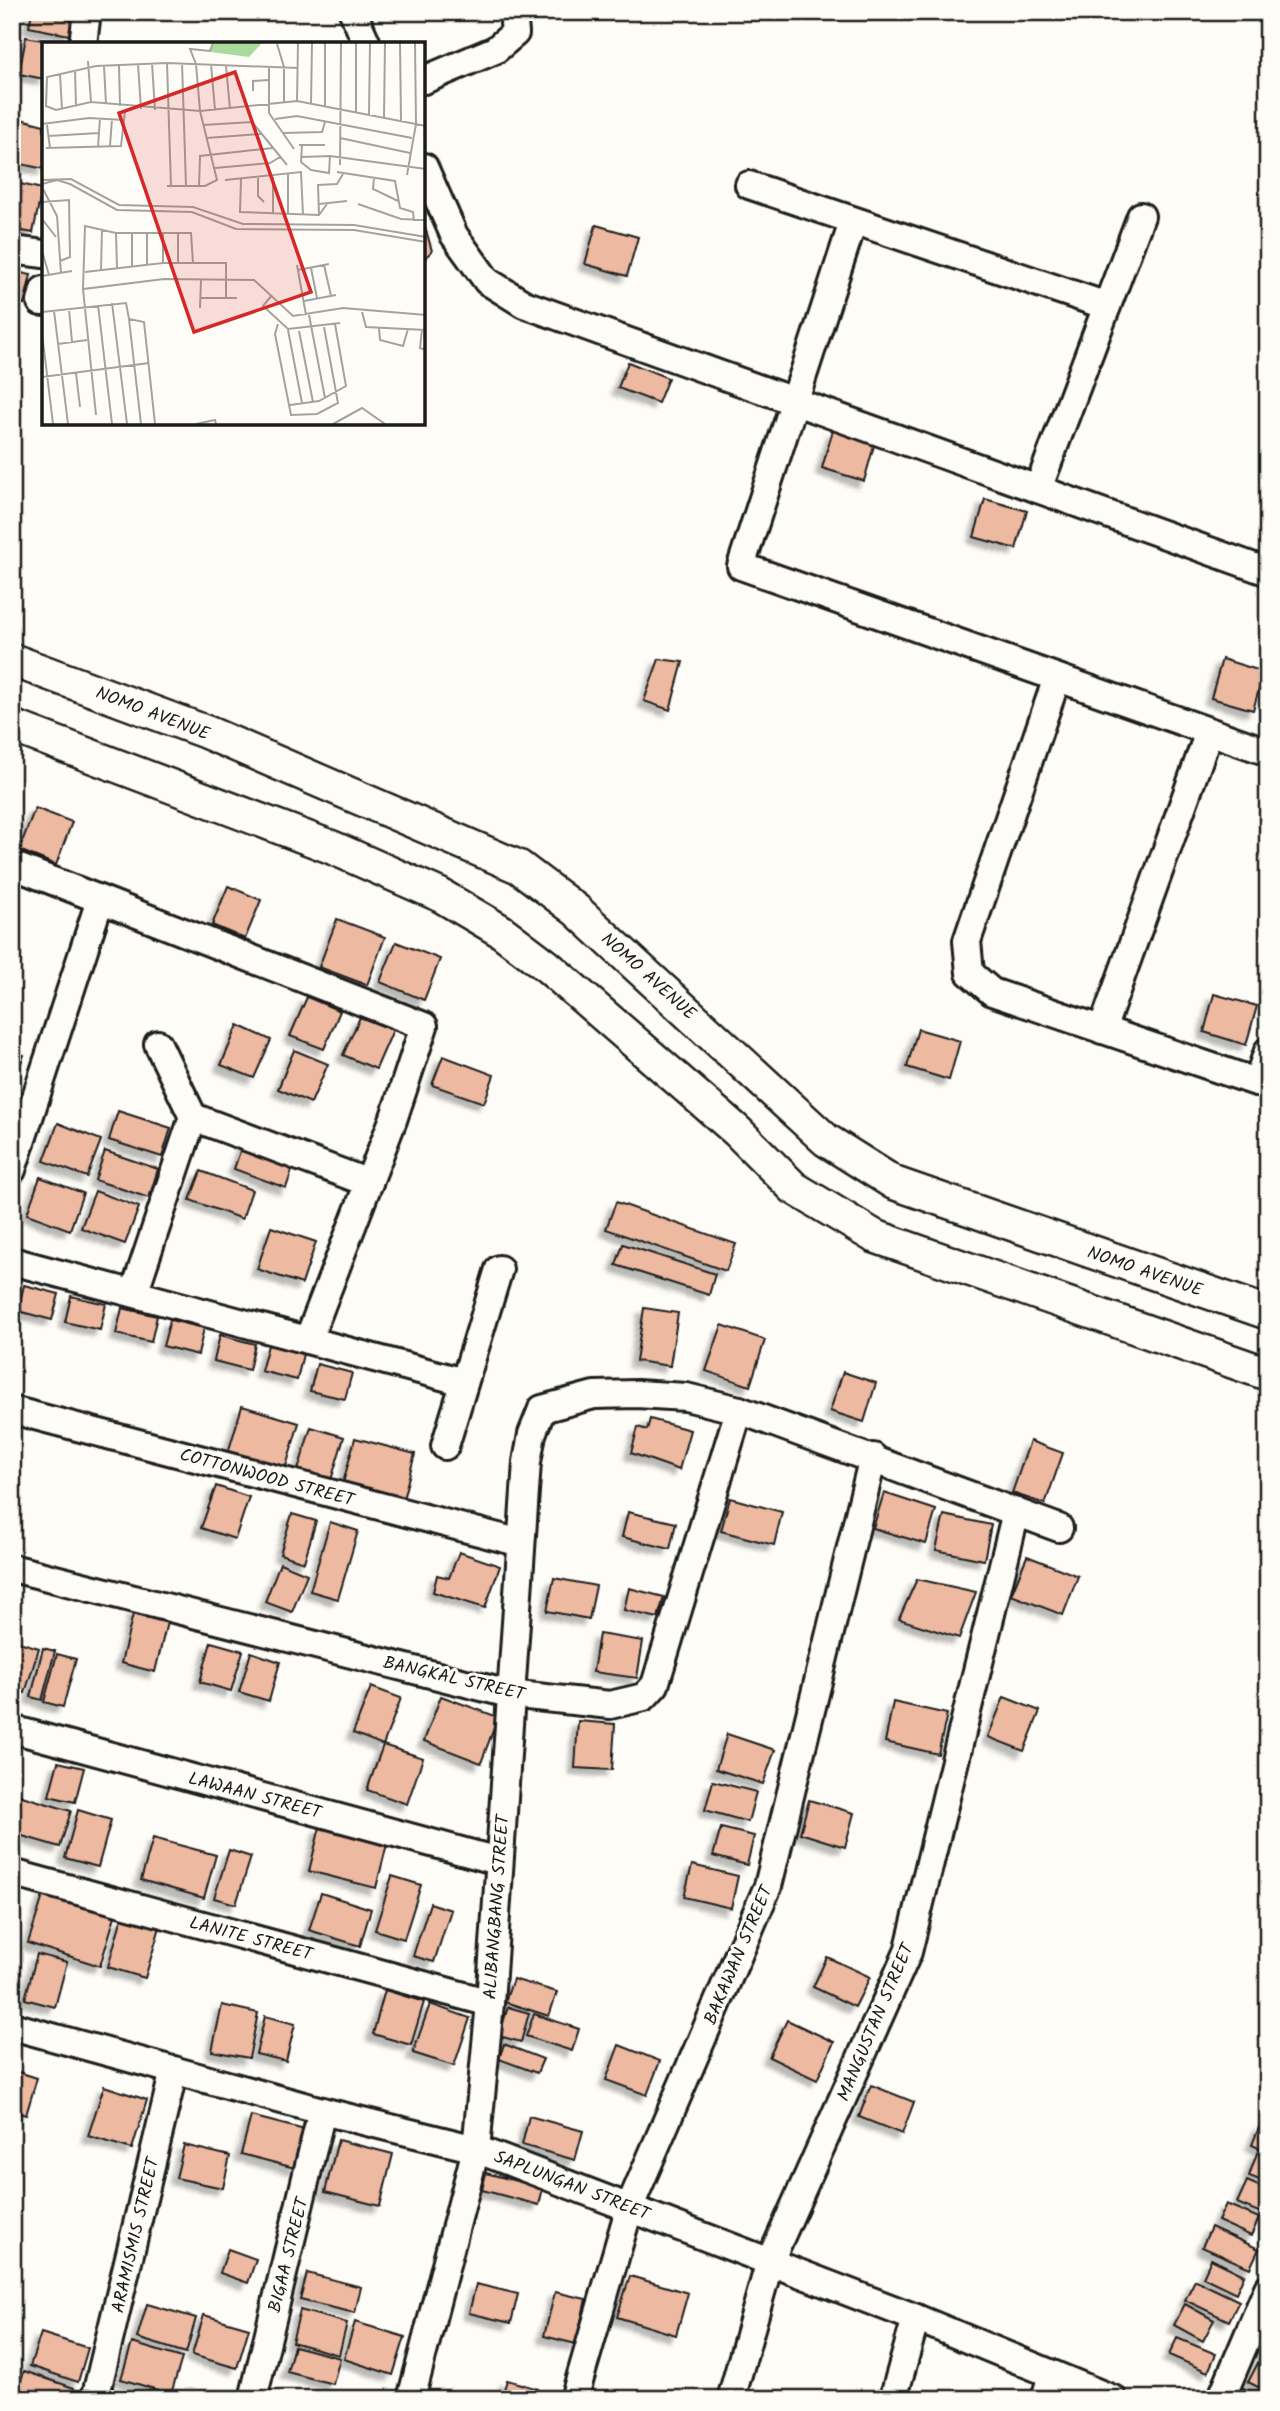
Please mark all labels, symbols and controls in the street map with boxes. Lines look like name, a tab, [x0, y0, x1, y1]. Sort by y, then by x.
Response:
inset map	[42, 42, 425, 425]
street label: NOMO AVENUE	[91, 679, 214, 750]
street label: NOMO AVENUE	[594, 926, 703, 1028]
street label: NOMO AVENUE	[1083, 1239, 1206, 1306]
street label: COTTONWOOD STREET	[176, 1441, 358, 1516]
street label: BANGKAL STREET	[380, 1649, 529, 1710]
street label: LAWAAN STREET	[185, 1765, 326, 1828]
street label: ALIBANGBANG STREET	[477, 1812, 519, 2000]
street label: BAKAWAN STREET	[697, 1880, 782, 2030]
street label: LANITE STREET	[186, 1909, 317, 1970]
street label: MANGUSTAN STREET	[830, 1938, 923, 2106]
street label: SAPLUNGAN STREET	[489, 2143, 655, 2230]
street label: ARAMISMIS STREET	[104, 2153, 169, 2316]
street label: BIGAA STREET	[261, 2194, 318, 2316]

